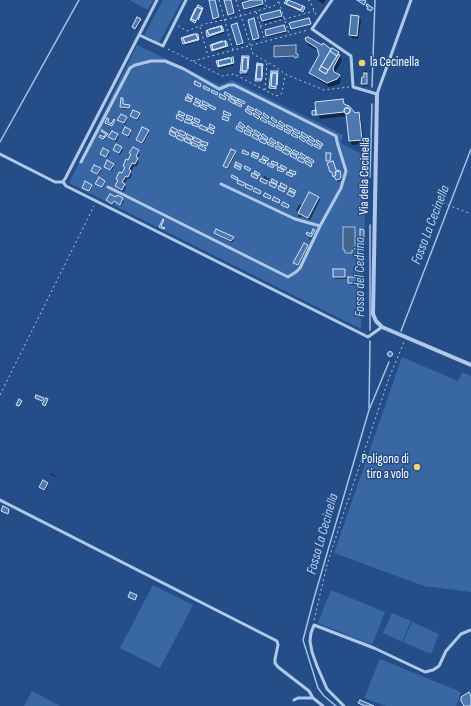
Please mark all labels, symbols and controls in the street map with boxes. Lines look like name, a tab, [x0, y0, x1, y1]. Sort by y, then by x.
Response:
place label: la Cecinella	[370, 55, 419, 71]
marker: la Cecinella	[357, 58, 367, 68]
street label: Via della Cecinella	[357, 137, 373, 215]
water label: Fosso La Cecinella	[408, 183, 454, 267]
water label: Fosso del Cedrino	[352, 237, 368, 317]
place label: Poligono di tiro a volo	[362, 452, 409, 483]
marker: Poligono di tiro a volo	[412, 462, 422, 472]
water label: Fosso La Cecinella	[303, 492, 343, 576]

